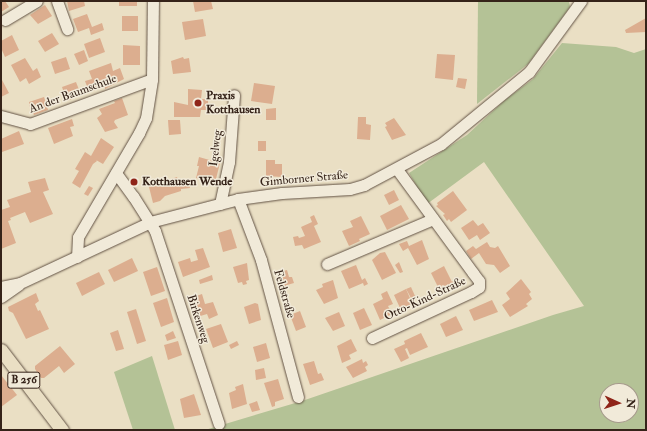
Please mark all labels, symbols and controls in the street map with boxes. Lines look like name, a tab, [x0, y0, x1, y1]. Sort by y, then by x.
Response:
street label: An der Baumschule	[27, 72, 119, 116]
place label: Praxis Kotthausen	[206, 89, 260, 117]
marker: Praxis Kotthausen	[193, 98, 203, 108]
street label: Igelweg	[207, 129, 225, 167]
street label: Gimborner Straße	[259, 168, 349, 190]
place label: Kotthausen Wende	[142, 175, 232, 189]
marker: Kotthausen Wende	[129, 177, 139, 187]
street label: Feldstraße	[270, 268, 298, 320]
street label: Otto-Kind-Straße	[382, 274, 468, 324]
street label: Birkenweg	[183, 293, 213, 345]
road number: B 256	[7, 371, 41, 389]
north arrow	[599, 383, 639, 423]
text: N	[624, 398, 637, 409]

